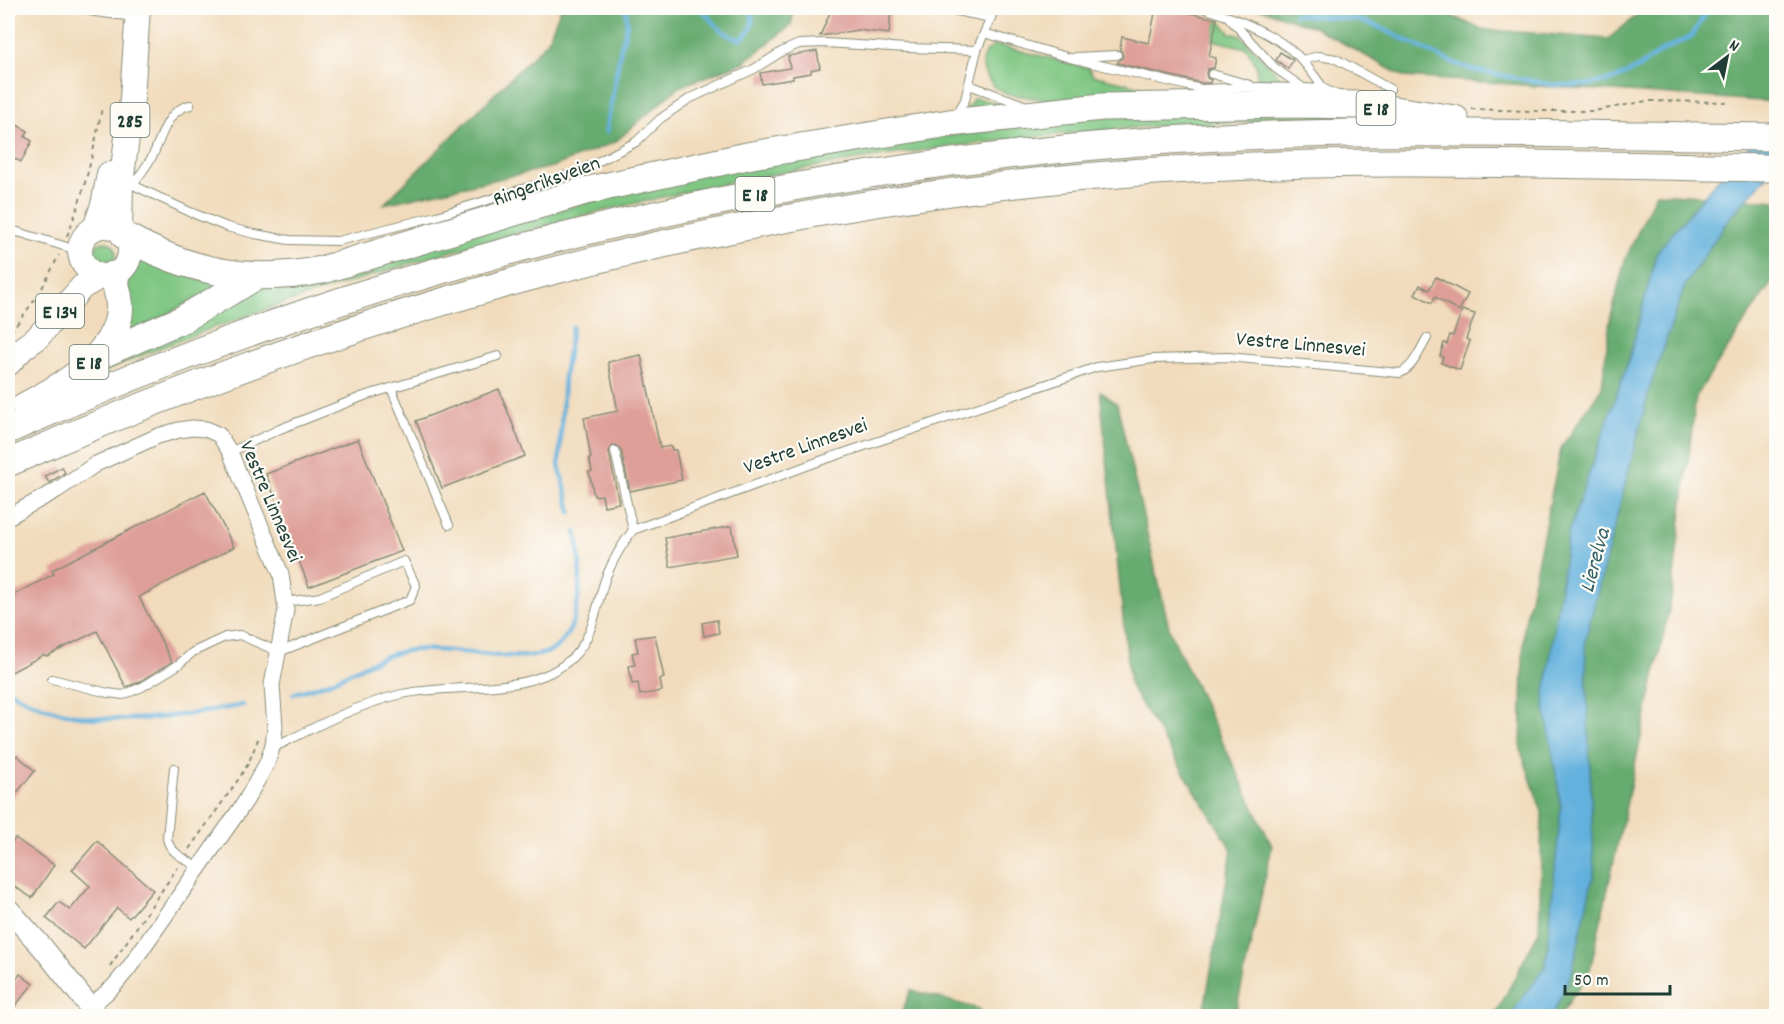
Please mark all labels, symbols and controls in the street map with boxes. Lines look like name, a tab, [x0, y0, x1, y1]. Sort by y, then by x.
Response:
north arrow	[1697, 27, 1757, 87]
text: N	[1724, 35, 1743, 58]
road number: E 18	[1356, 91, 1396, 125]
road number: 285	[110, 103, 150, 137]
street label: Ringeriksveien	[489, 150, 605, 216]
road number: E 18	[736, 177, 774, 211]
road number: E 134	[36, 294, 84, 328]
street label: Vestre Linnesvei	[1235, 325, 1367, 367]
road number: E 18	[70, 345, 109, 379]
street label: Vestre Linnesvei	[740, 412, 872, 484]
street label: Vestre Linnesvei	[230, 437, 308, 568]
water label: Lierelva	[1573, 524, 1620, 596]
scale bar	[1565, 958, 1670, 996]
text: 50 m	[1574, 969, 1609, 994]

